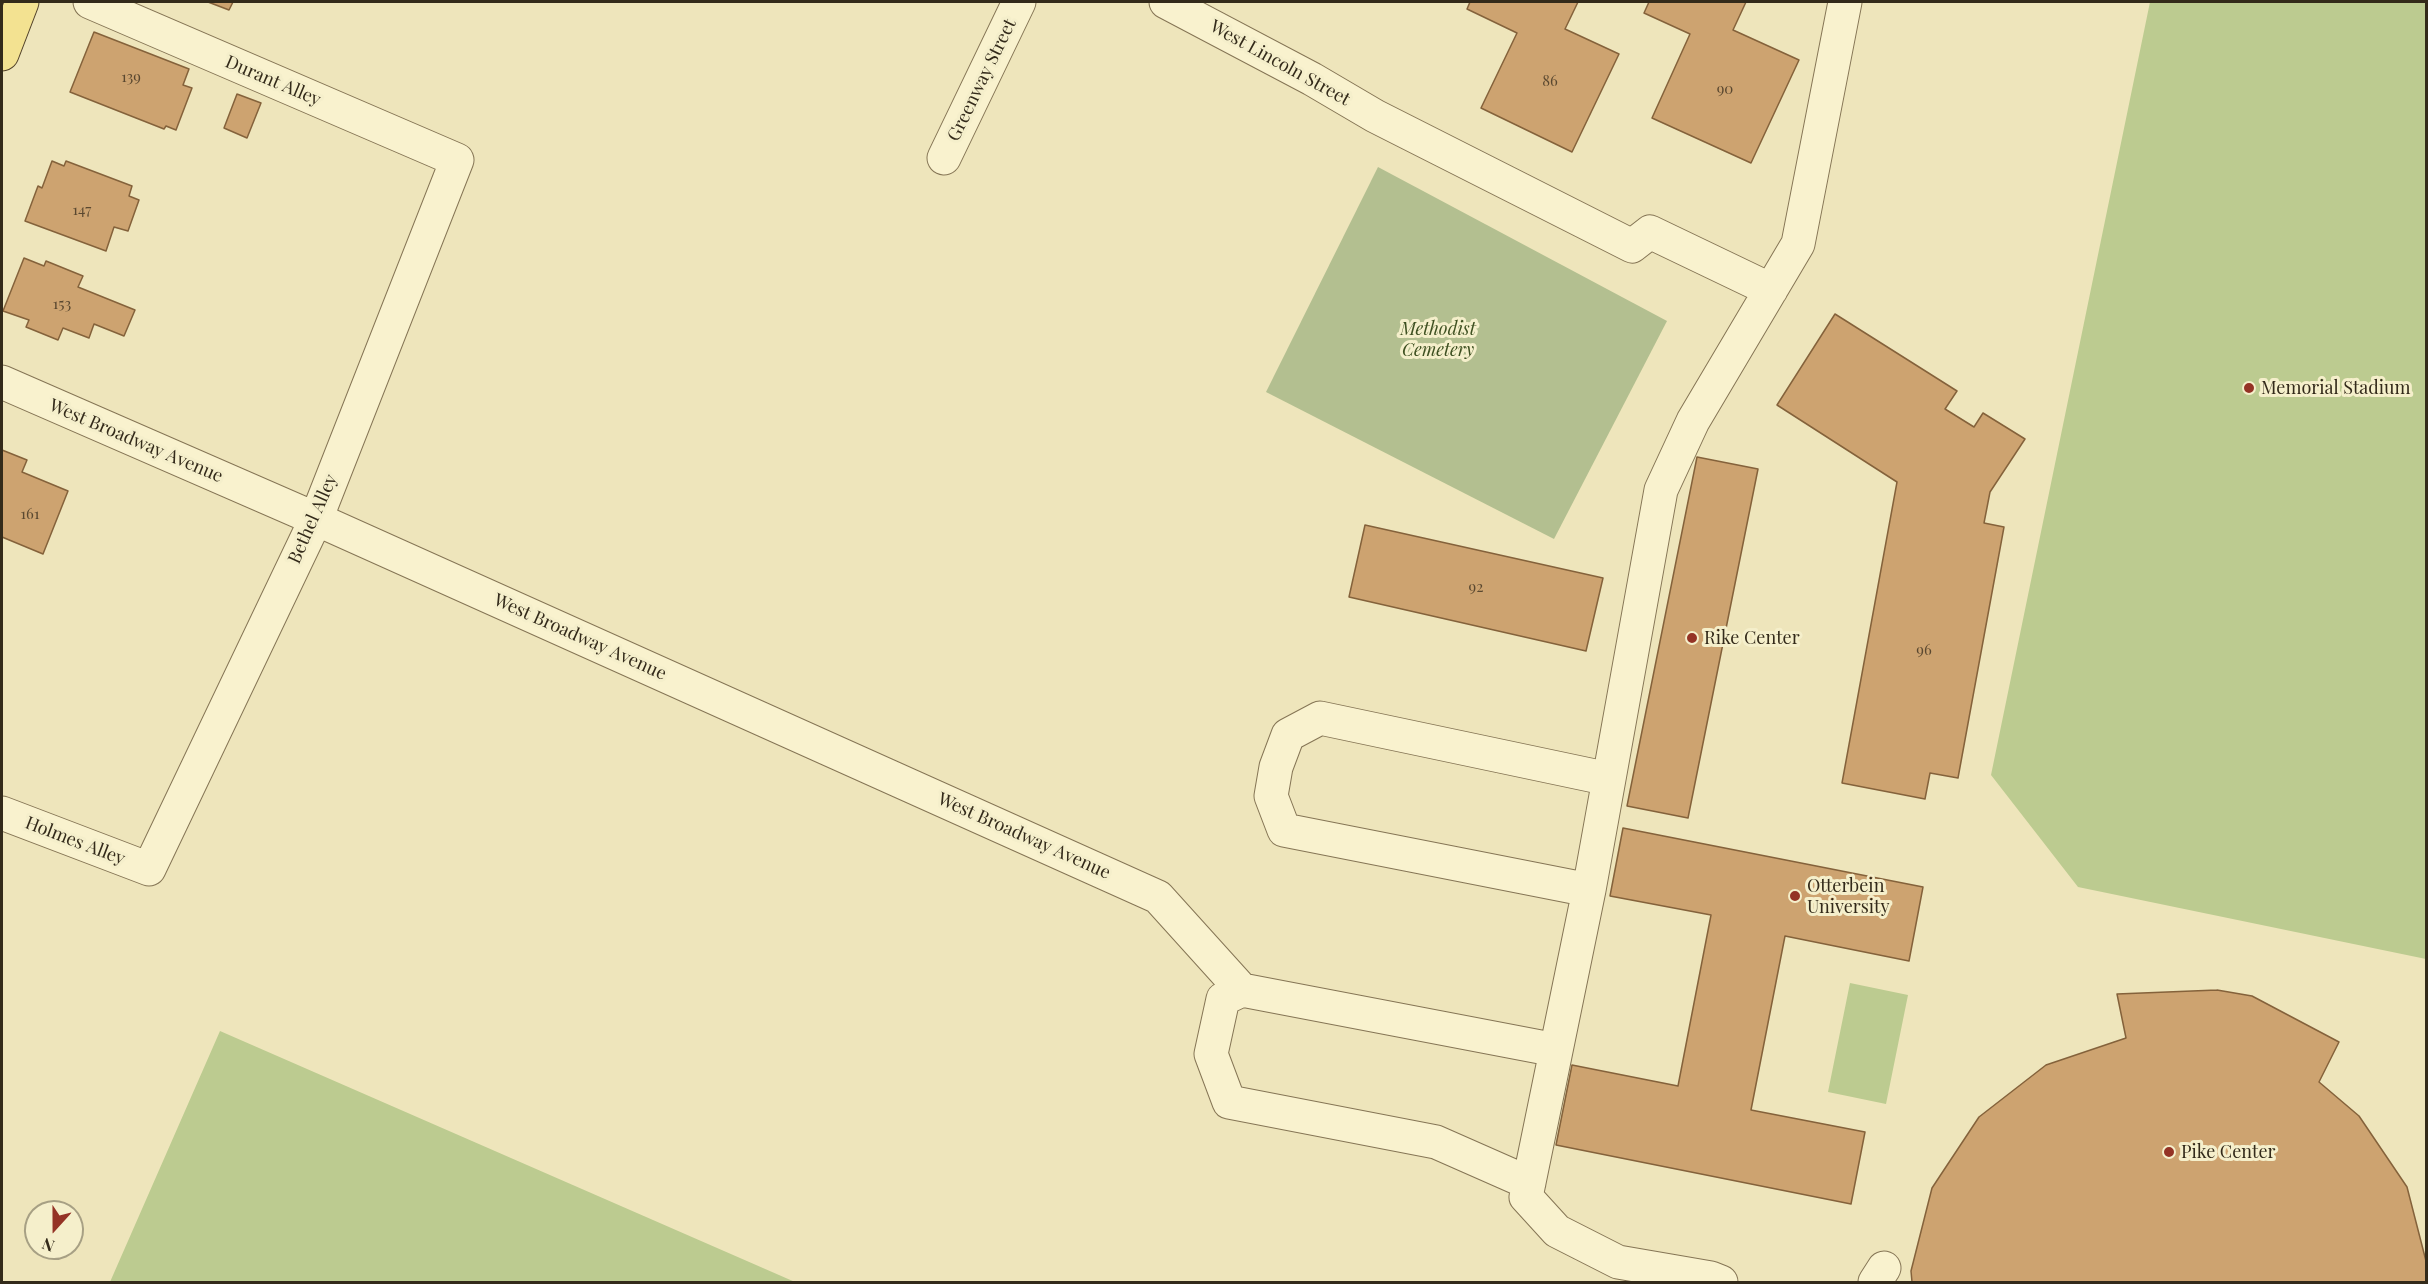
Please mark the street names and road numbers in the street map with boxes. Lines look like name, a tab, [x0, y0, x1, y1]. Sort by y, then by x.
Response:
street label: Greenway Street	[943, 15, 1021, 145]
street label: West Lincoln Street	[1206, 16, 1354, 110]
street label: Durant Alley	[222, 51, 324, 111]
street label: West Broadway Avenue	[46, 395, 226, 487]
street label: Bethel Alley	[284, 471, 342, 567]
street label: West Broadway Avenue	[490, 589, 670, 685]
street label: West Broadway Avenue	[934, 788, 1114, 884]
street label: Holmes Alley	[22, 812, 128, 870]

